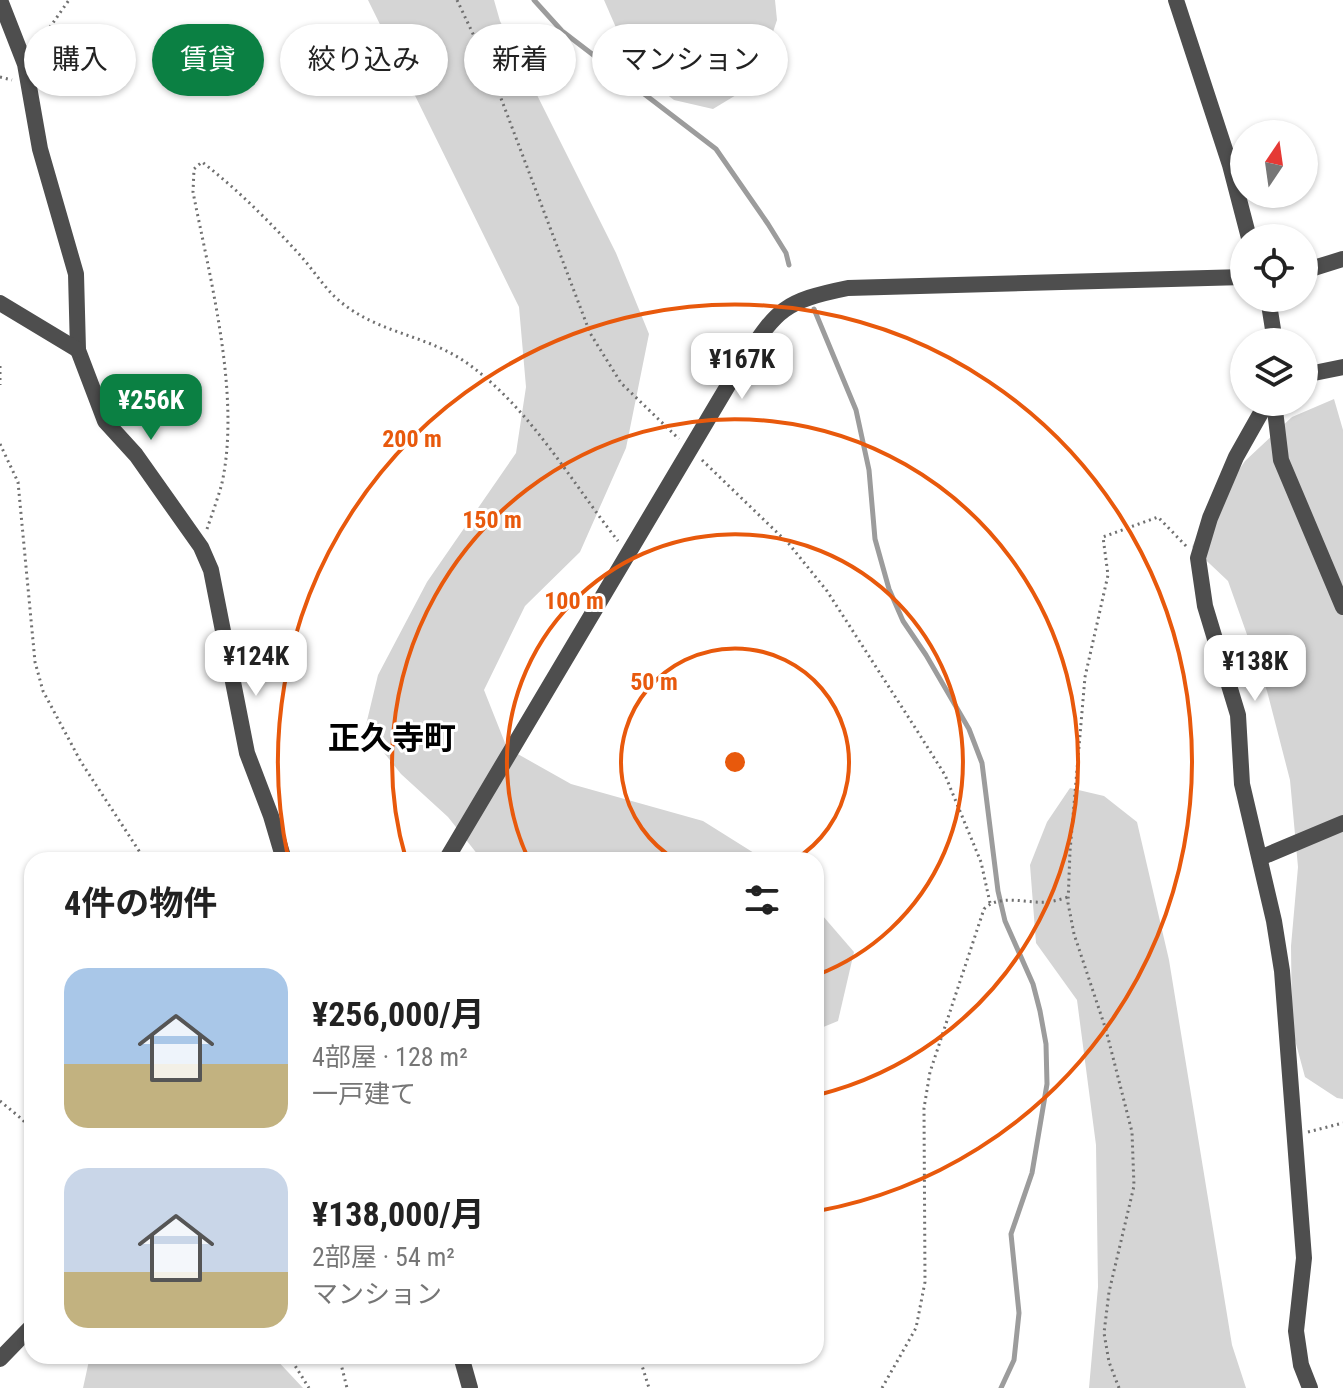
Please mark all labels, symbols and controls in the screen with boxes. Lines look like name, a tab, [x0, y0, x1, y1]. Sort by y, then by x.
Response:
chip: 購入	[24, 24, 136, 96]
chip: 賃貸	[152, 24, 264, 96]
chip: 絞り込み	[280, 24, 448, 96]
chip: 新着	[464, 24, 576, 96]
chip: マンション	[592, 24, 788, 96]
north arrow	[1230, 120, 1318, 208]
map controls	[1230, 120, 1318, 416]
button: locate	[1230, 224, 1318, 312]
button: layers	[1230, 328, 1318, 416]
pin: ¥167K	[686, 333, 798, 401]
text: ¥167K	[709, 344, 775, 374]
pin: ¥256K	[95, 374, 207, 442]
text: ¥256K	[118, 385, 184, 415]
text: 200 m	[382, 425, 442, 453]
text: 150 m	[462, 506, 522, 534]
text: 100 m	[544, 587, 604, 615]
pin: ¥124K	[200, 630, 312, 698]
pin: ¥138K	[1199, 635, 1311, 703]
text: ¥124K	[223, 641, 289, 671]
text: ¥138K	[1222, 646, 1288, 676]
text: 50 m	[630, 668, 678, 696]
district label: 正久寺町	[328, 719, 456, 757]
centre of rings	[721, 748, 749, 776]
icon: filters	[740, 878, 784, 922]
text: 4件の物件	[64, 883, 217, 923]
text: ¥256,000/月	[312, 994, 485, 1034]
icon: home	[128, 1000, 224, 1096]
text: 4部屋 · 128 m²	[312, 1042, 468, 1072]
text: 一戸建て	[312, 1079, 416, 1109]
text: ¥138,000/月	[312, 1194, 485, 1234]
icon: home	[128, 1200, 224, 1296]
text: 2部屋 · 54 m²	[312, 1242, 455, 1272]
text: マンション	[312, 1279, 442, 1309]

